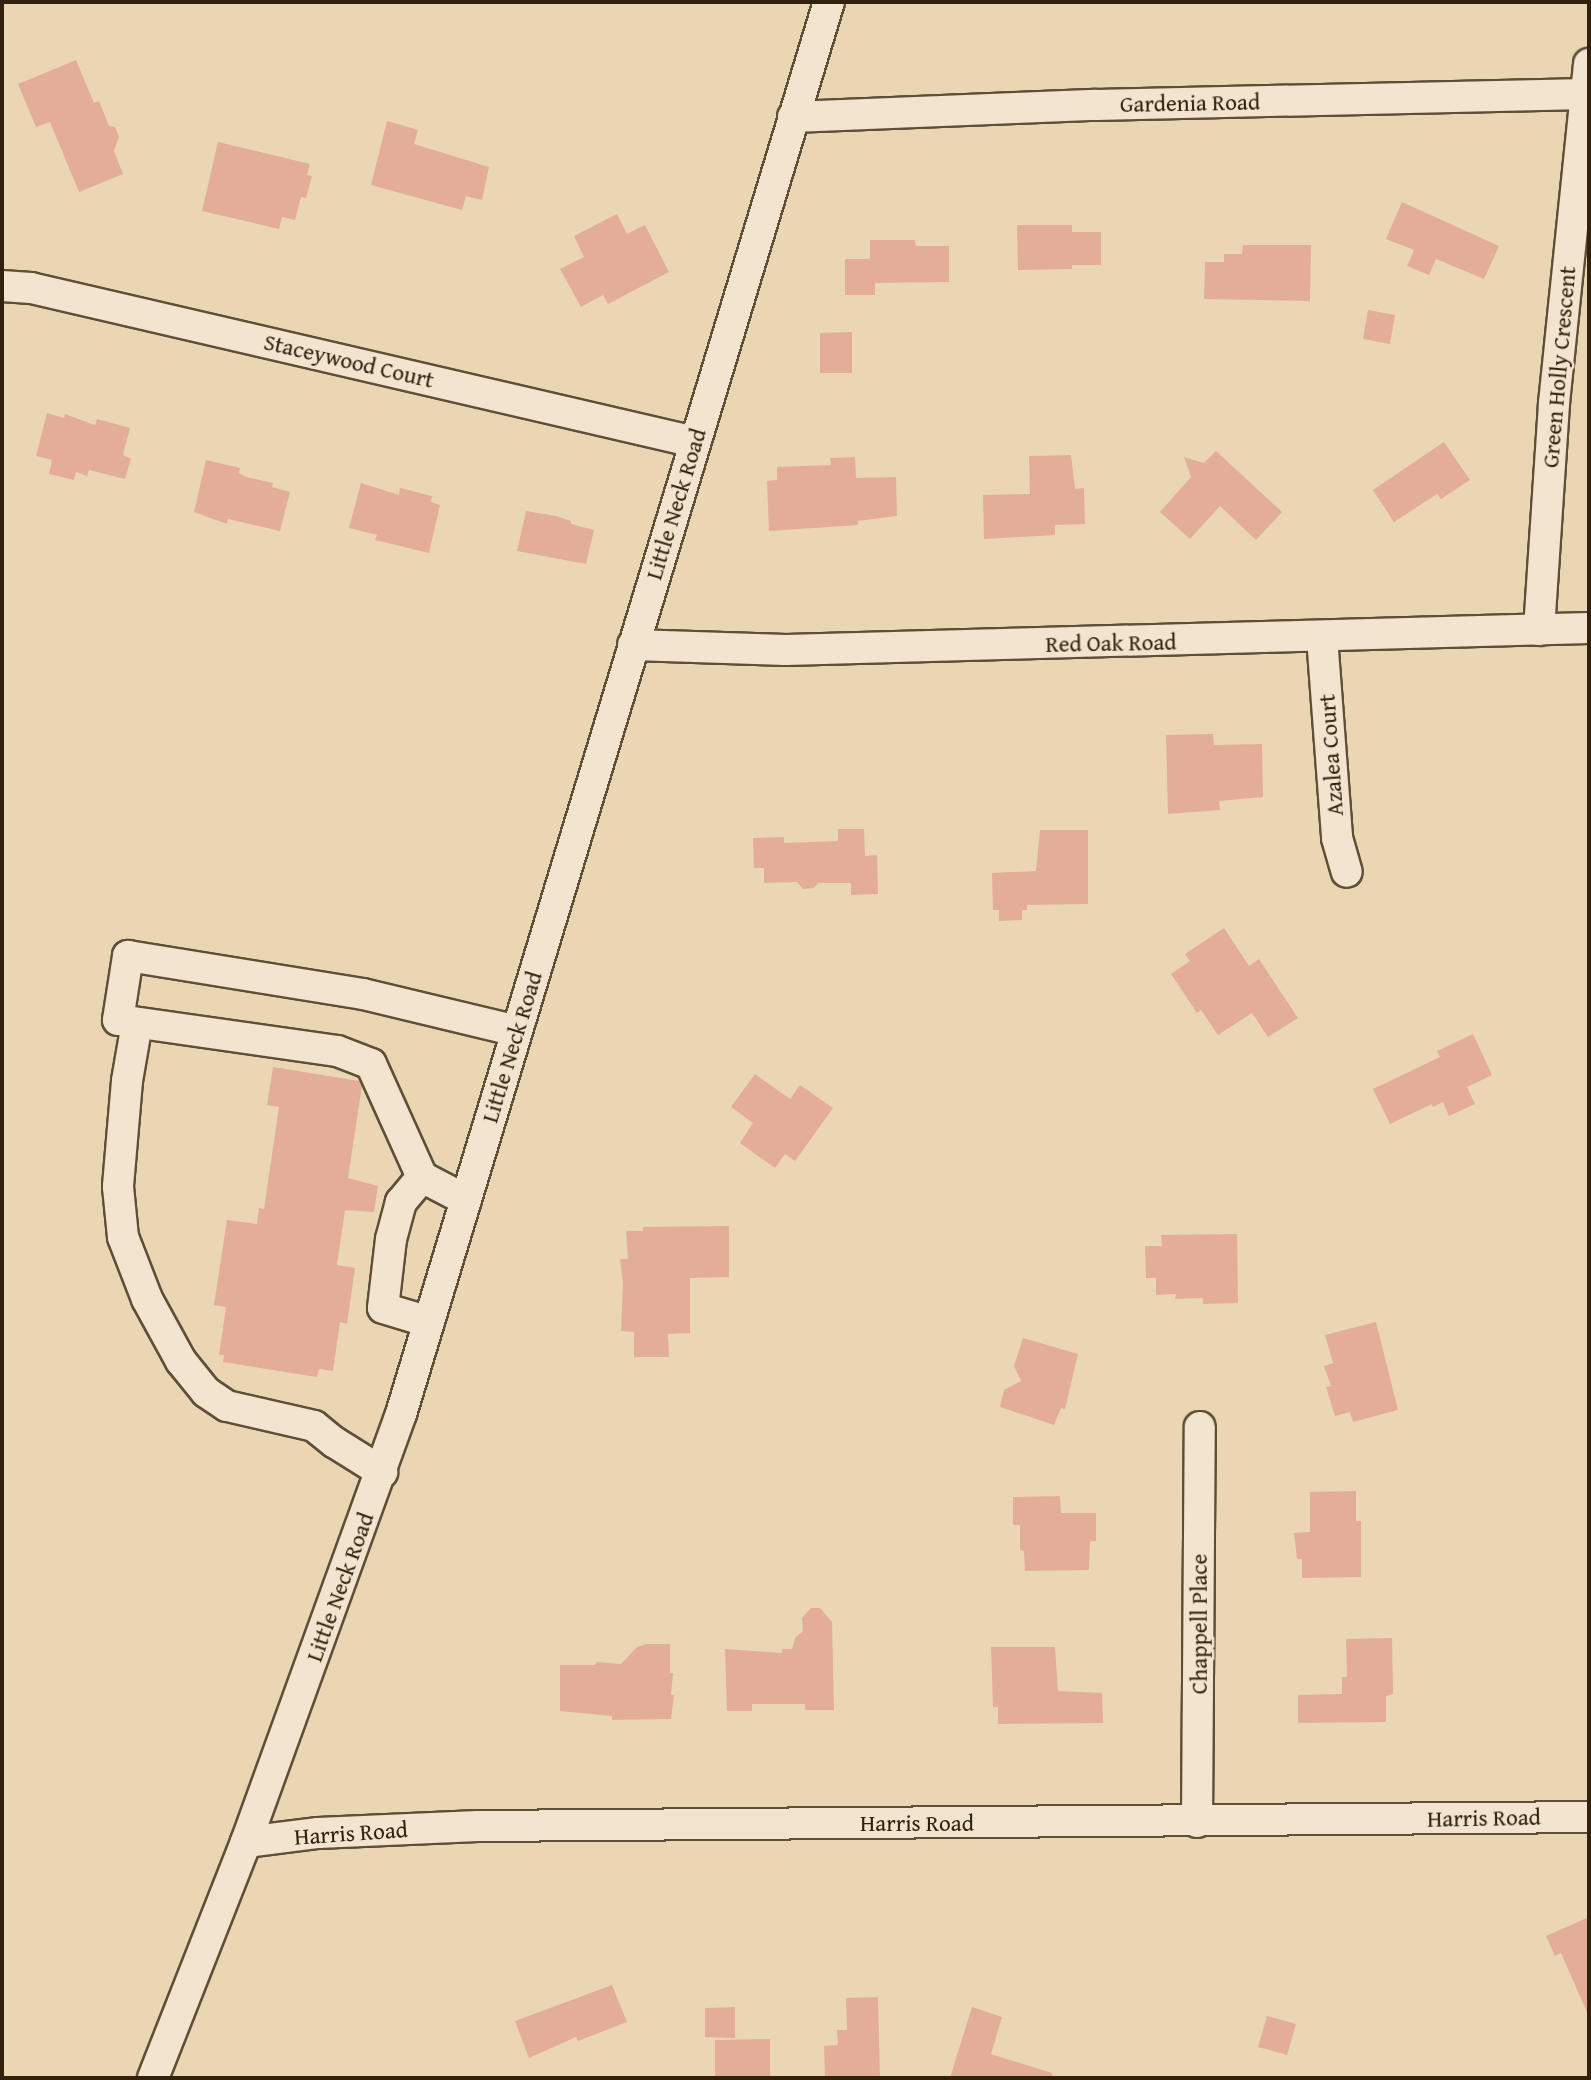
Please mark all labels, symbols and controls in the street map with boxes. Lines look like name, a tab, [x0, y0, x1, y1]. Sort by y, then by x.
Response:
street label: Gardenia Road	[1120, 88, 1260, 118]
street label: Green Holly Crescent	[1536, 265, 1582, 469]
street label: Staceywood Court	[261, 328, 437, 394]
street label: Little Neck Road	[640, 425, 712, 583]
street label: Red Oak Road	[1045, 628, 1177, 658]
street label: Azalea Court	[1313, 693, 1349, 817]
street label: Little Neck Road	[476, 968, 548, 1126]
street label: Little Neck Road	[300, 1509, 380, 1665]
street label: Chappell Place	[1185, 1554, 1213, 1694]
street label: Harris Road	[1427, 1803, 1541, 1833]
street label: Harris Road	[860, 1809, 974, 1837]
street label: Harris Road	[293, 1815, 409, 1851]

